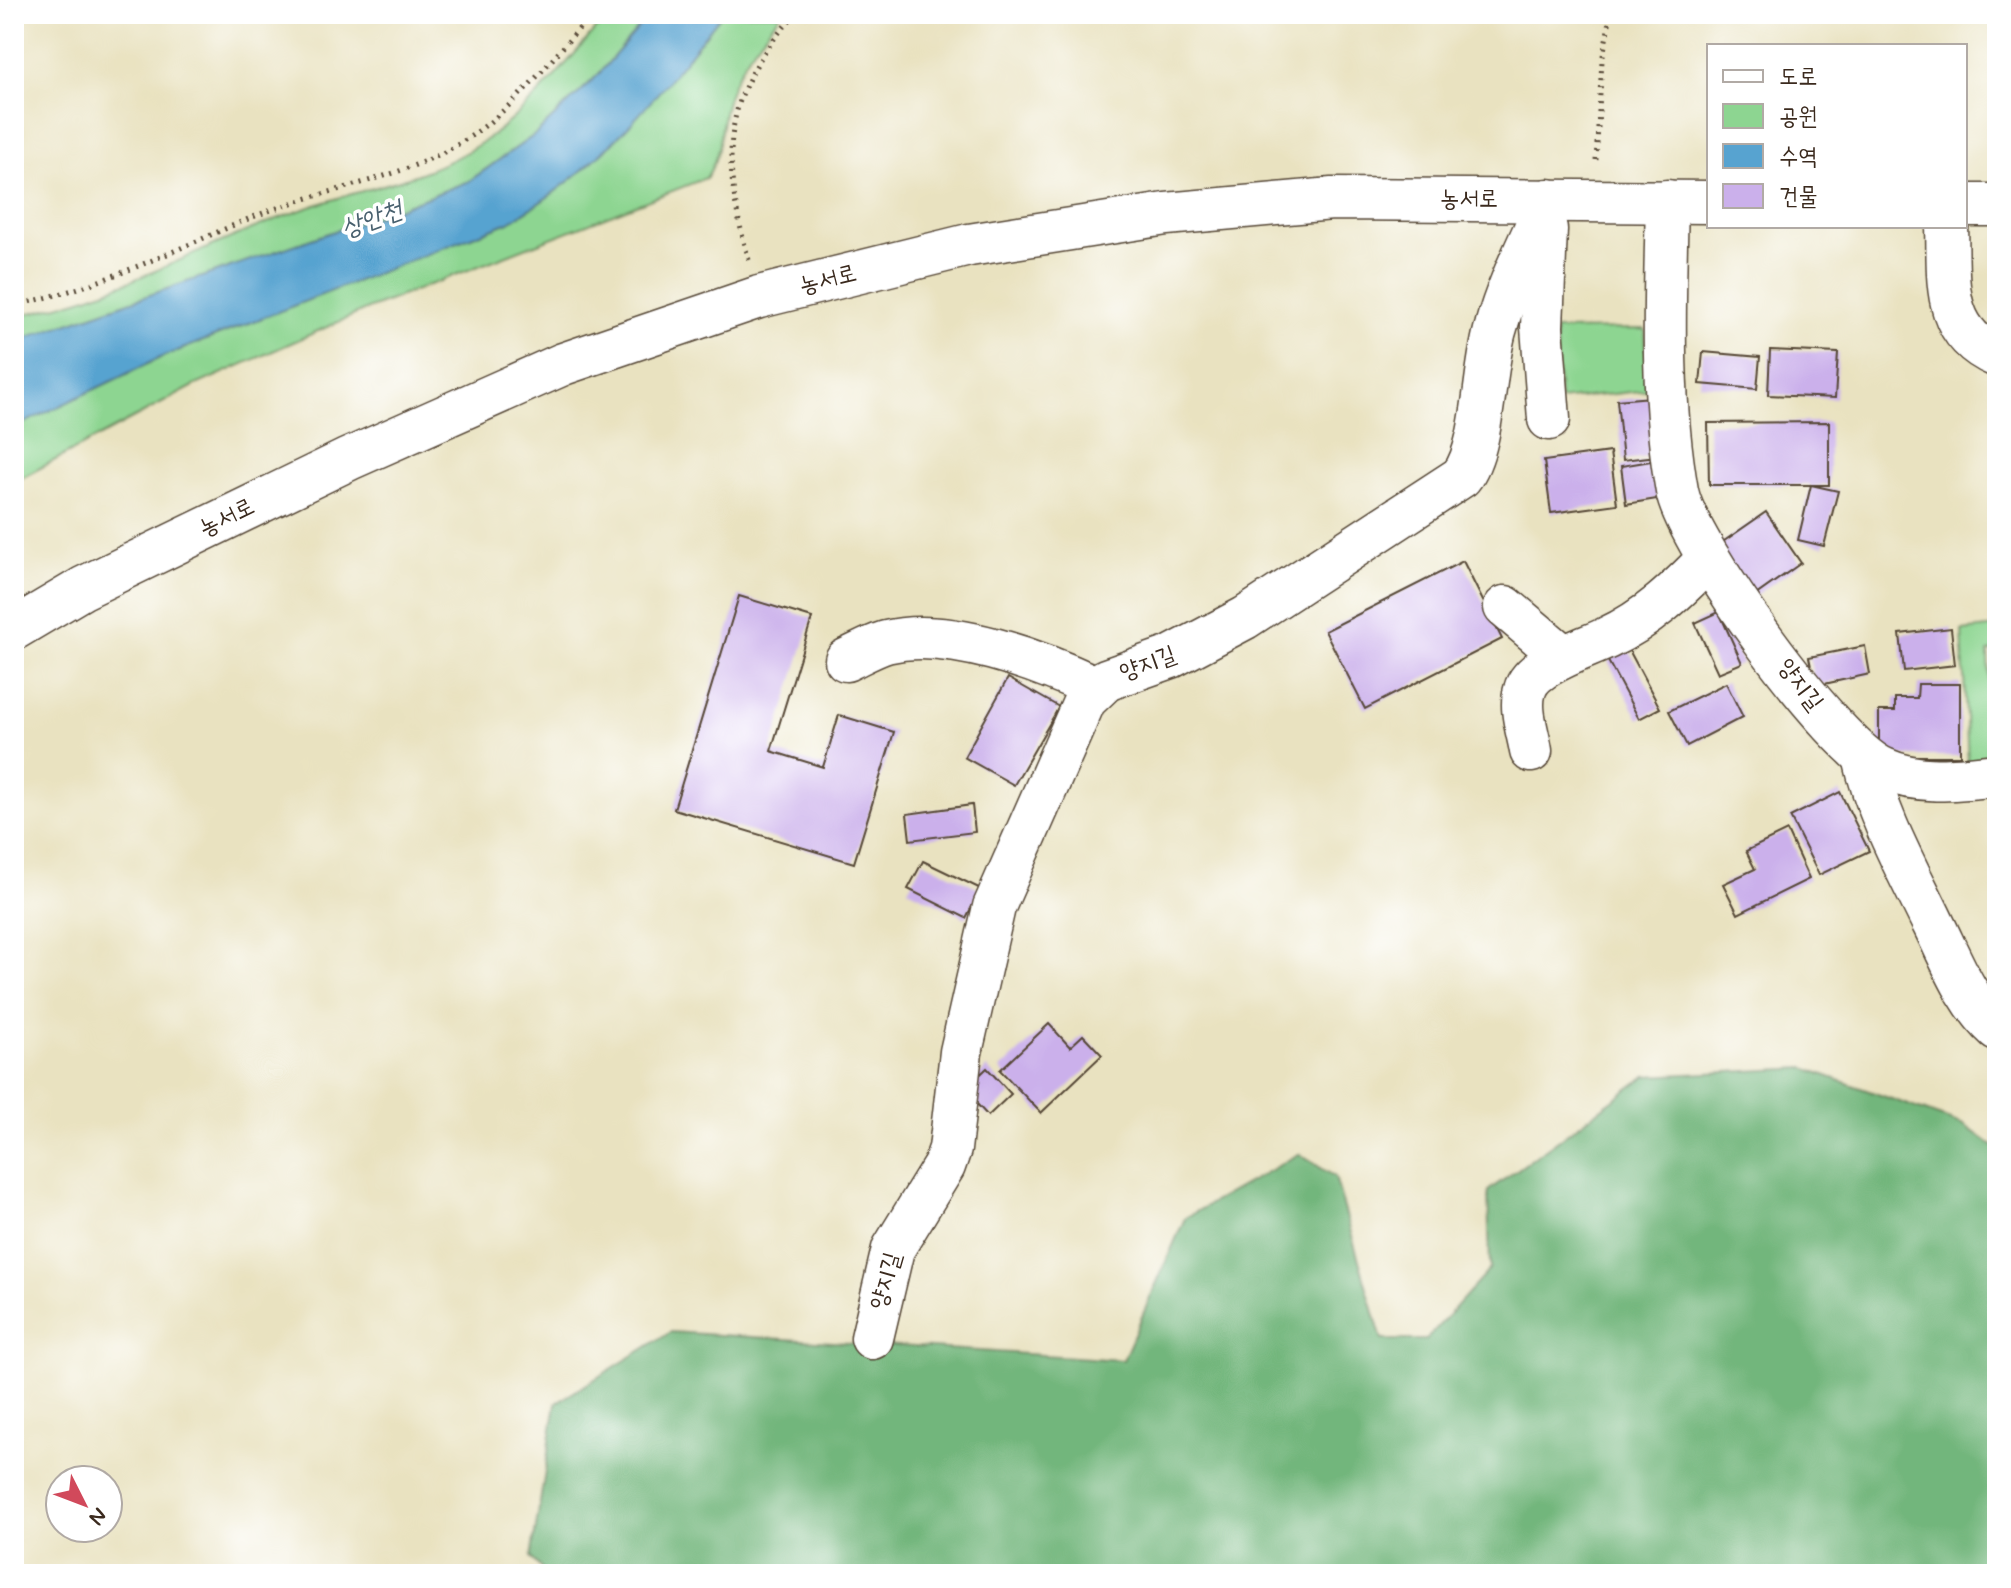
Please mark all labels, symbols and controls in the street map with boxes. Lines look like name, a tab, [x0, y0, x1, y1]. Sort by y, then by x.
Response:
legend	[1707, 44, 1967, 228]
text: 도로	[1779, 62, 1818, 93]
text: 공원	[1779, 102, 1818, 133]
text: 수역	[1779, 142, 1818, 173]
text: 건물	[1779, 182, 1818, 213]
street label: 농서로	[1440, 184, 1498, 215]
water label: 상안천	[337, 192, 410, 247]
street label: 농서로	[796, 258, 860, 302]
street label: 농서로	[194, 491, 260, 545]
street label: 양지길	[1115, 640, 1181, 688]
street label: 양지길	[1770, 653, 1830, 717]
street label: 양지길	[863, 1249, 909, 1313]
north arrow	[44, 1464, 124, 1544]
text: N	[82, 1501, 113, 1531]

